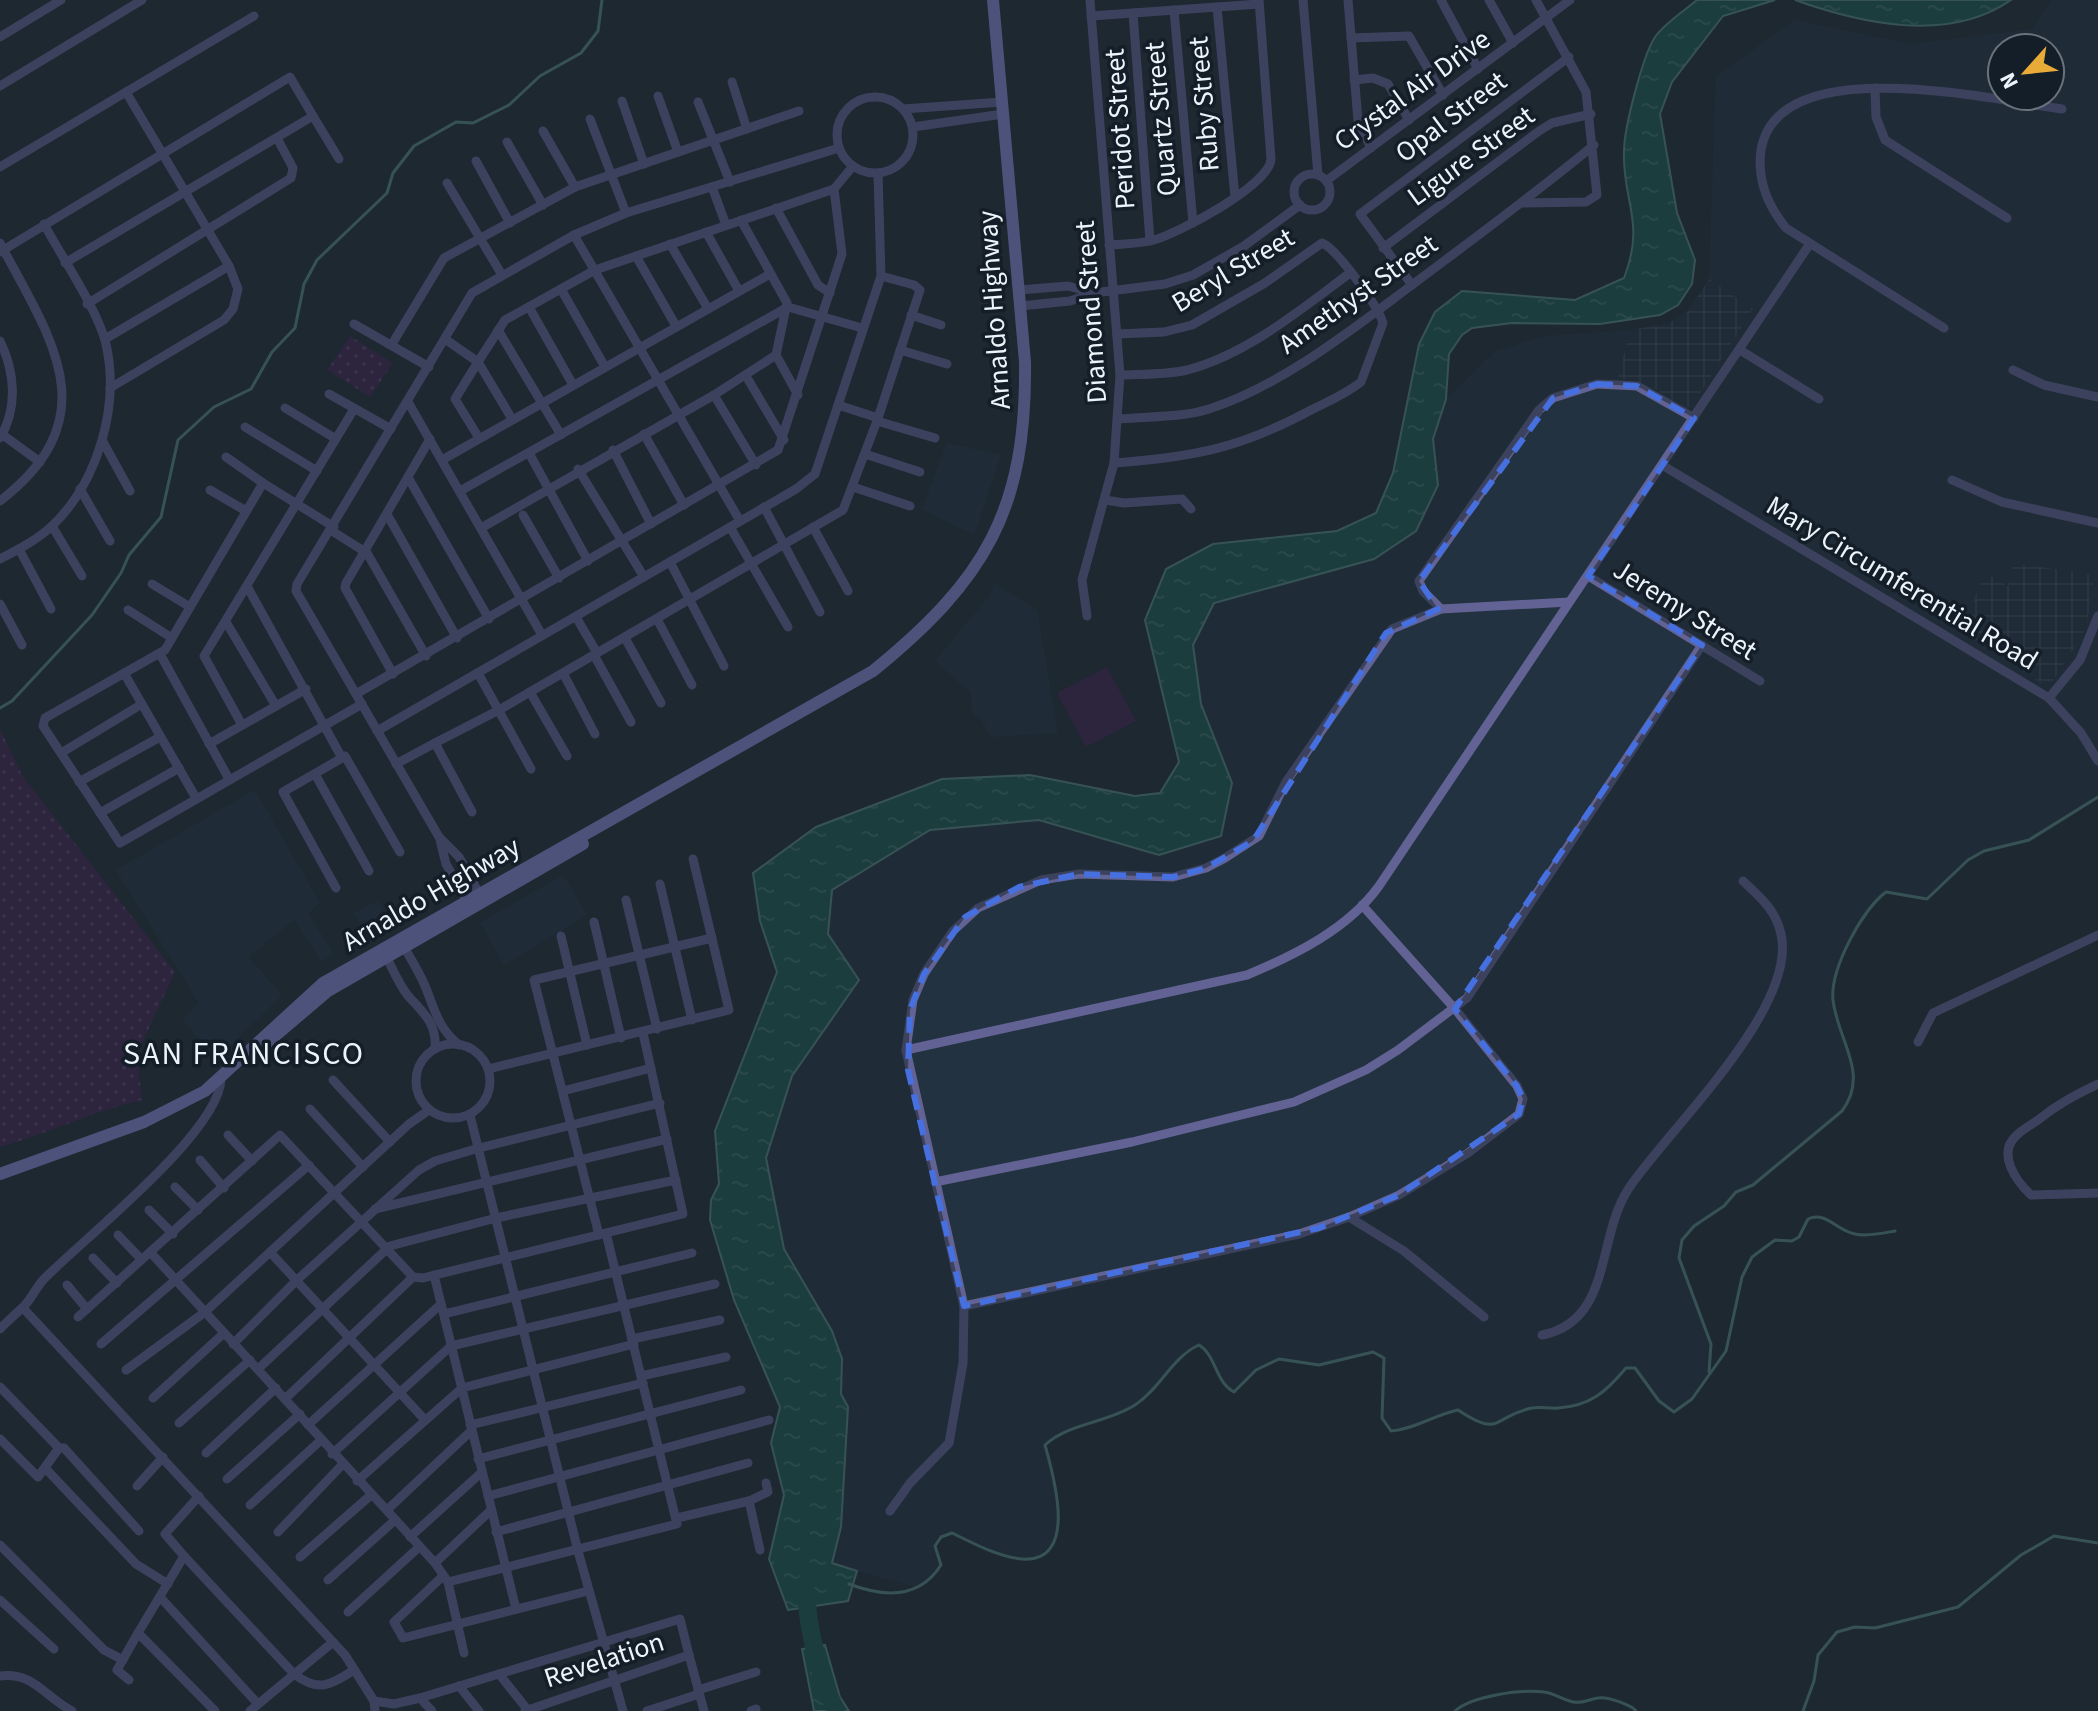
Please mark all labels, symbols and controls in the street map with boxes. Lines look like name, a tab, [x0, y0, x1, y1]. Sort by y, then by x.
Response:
street label: Crystal Air Drive	[1326, 20, 1498, 160]
north arrow	[1986, 32, 2066, 112]
street label: Ruby Street	[1178, 34, 1230, 173]
street label: Quartz Street	[1134, 40, 1188, 198]
street label: Peridot Street	[1094, 47, 1146, 211]
street label: Opal Street	[1387, 61, 1516, 172]
text: N	[1991, 67, 2027, 94]
street label: Ligure Street	[1399, 96, 1543, 216]
street label: Arnaldo Highway	[967, 209, 1021, 411]
street label: Beryl Street	[1164, 217, 1302, 322]
street label: Diamond Street	[1065, 219, 1117, 405]
street label: Amethyst Street	[1270, 224, 1446, 364]
street label: Mary Circumferential Road	[1758, 486, 2046, 680]
street label: Jeremy Street	[1605, 550, 1765, 670]
street label: Arnaldo Highway	[335, 827, 527, 961]
district label: SAN FRANCISCO	[123, 1031, 365, 1077]
street label: Revelation	[539, 1622, 669, 1698]

